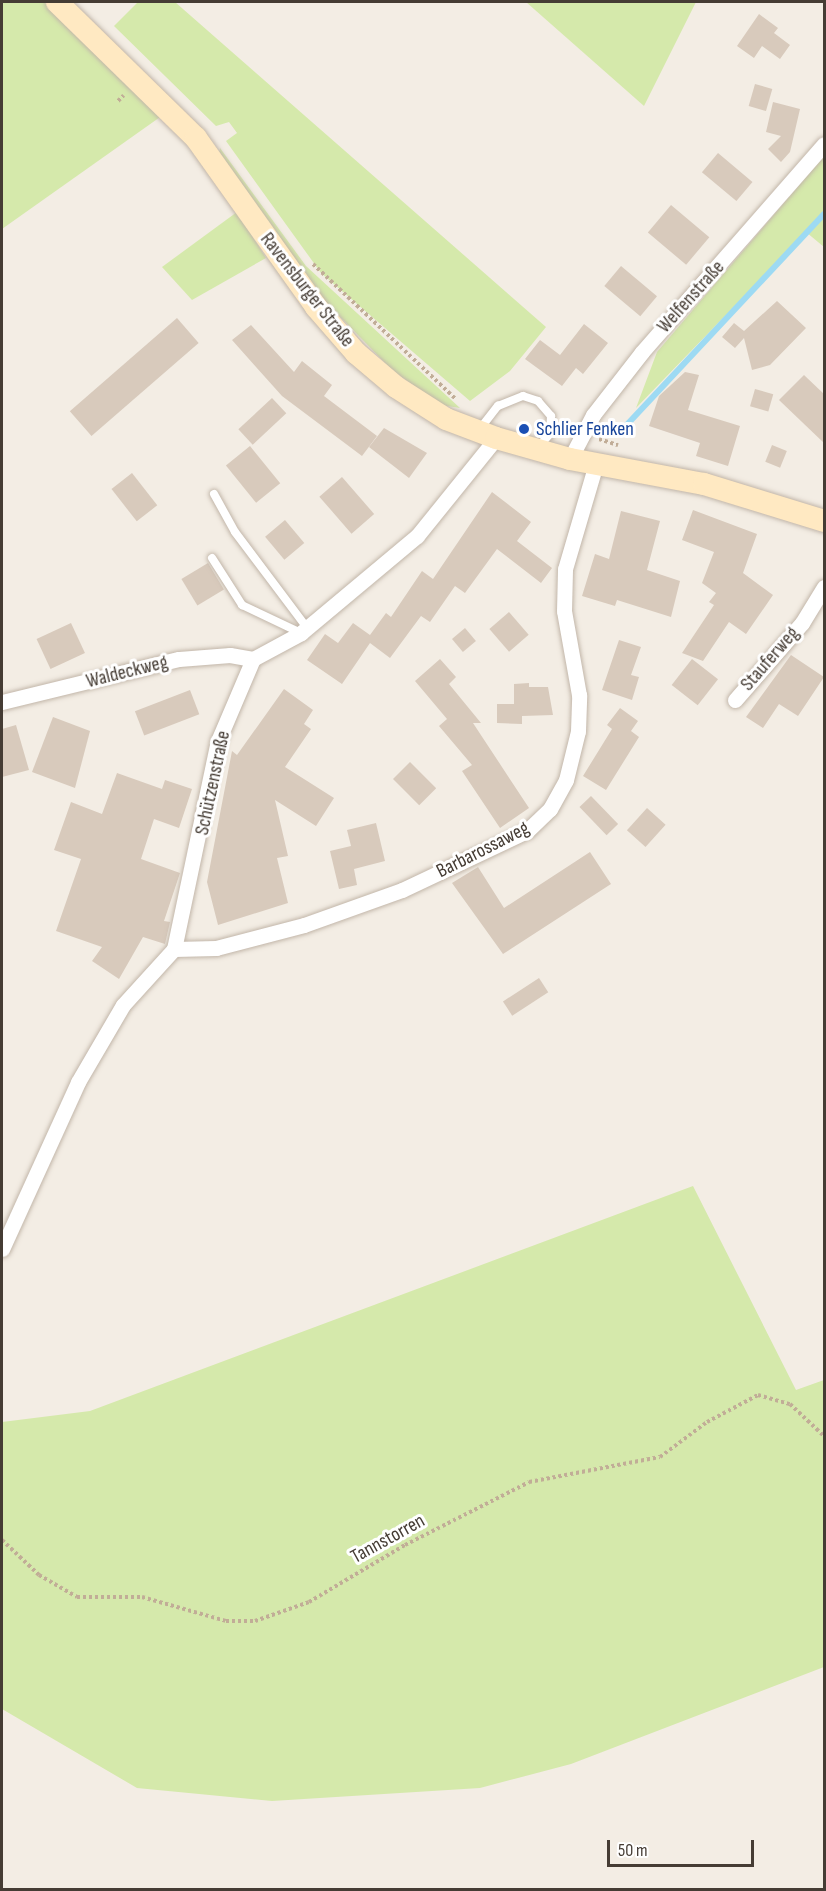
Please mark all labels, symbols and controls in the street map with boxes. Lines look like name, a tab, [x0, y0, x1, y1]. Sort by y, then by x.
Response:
street label: Ravensburger Straße	[255, 228, 359, 352]
street label: Welfenstraße	[652, 256, 730, 338]
place label: Schlier Fenken	[536, 417, 634, 441]
marker: Schlier Fenken	[517, 422, 531, 436]
street label: Stauferweg	[736, 622, 804, 696]
street label: Waldeckweg	[84, 650, 170, 694]
street label: Schützenstraße	[190, 729, 236, 837]
street label: Barbarossaweg	[433, 816, 533, 884]
street label: Tannstorren	[347, 1509, 429, 1569]
scale bar	[610, 1828, 757, 1866]
text: 50 m	[618, 1840, 648, 1861]

